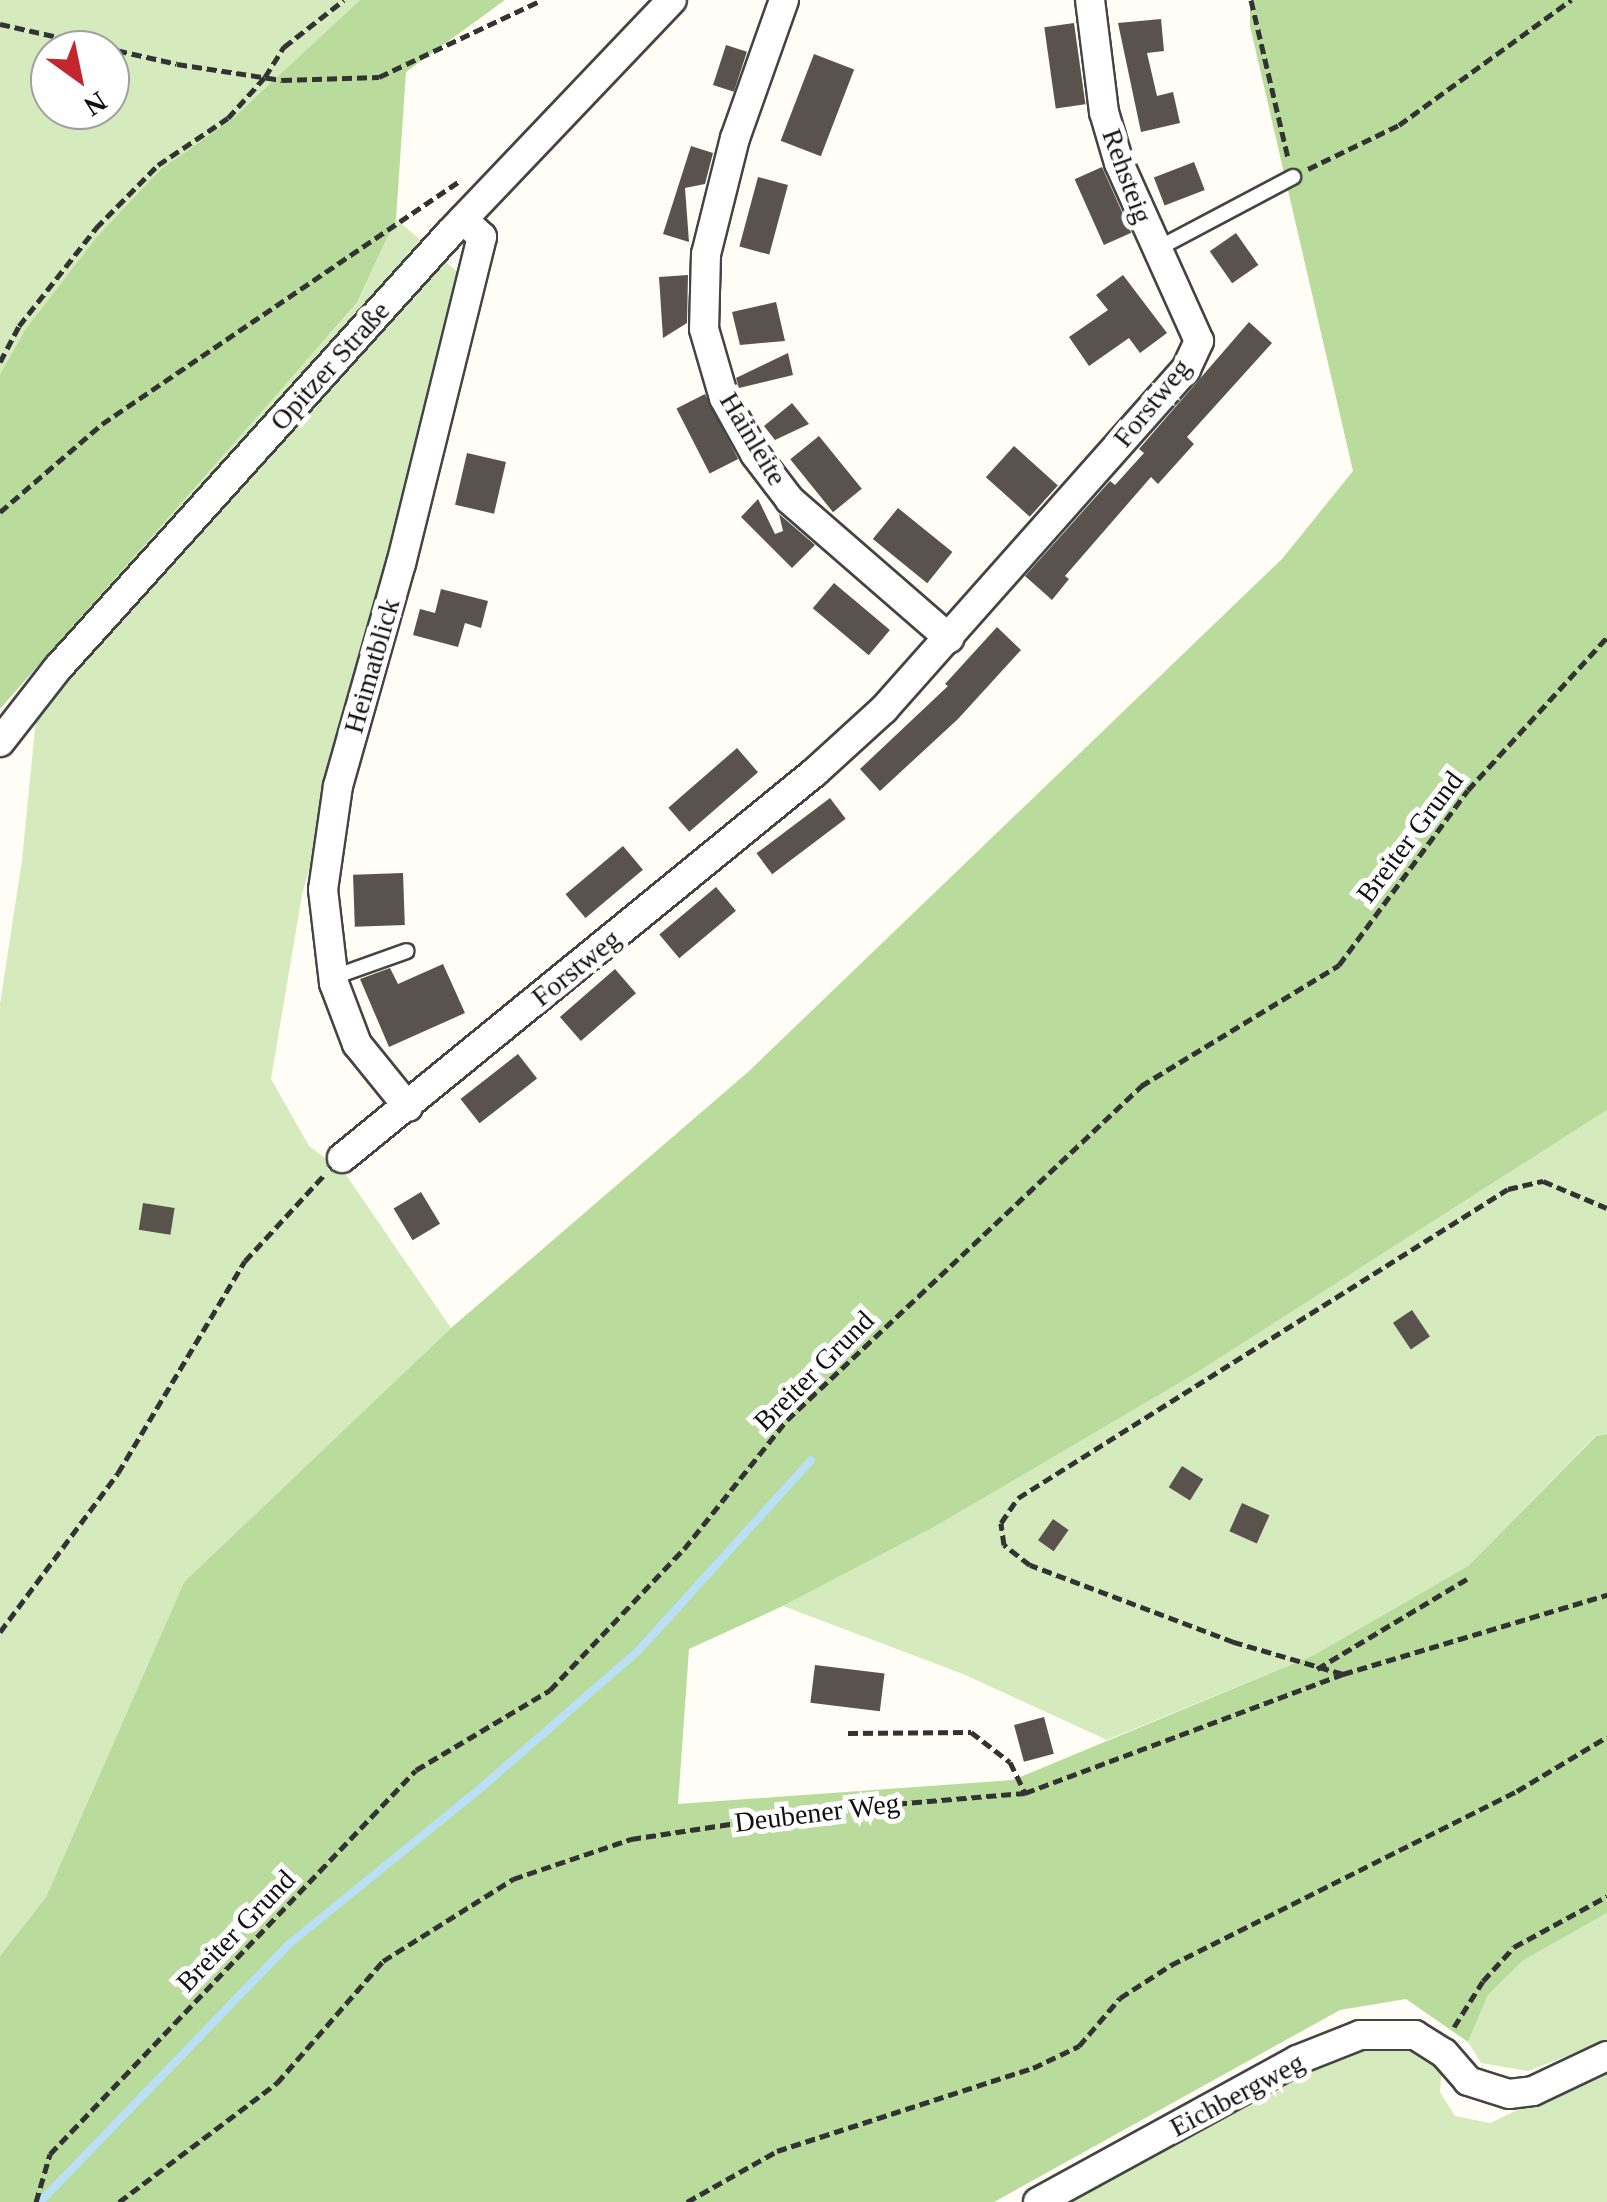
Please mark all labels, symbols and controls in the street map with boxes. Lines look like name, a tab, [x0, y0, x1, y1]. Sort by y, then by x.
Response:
north arrow	[30, 30, 130, 130]
text: N	[79, 85, 112, 122]
street label: Rehsteig	[1094, 124, 1160, 228]
street label: Opitzer Straße	[263, 294, 397, 438]
street label: Forstweg	[1106, 352, 1198, 454]
street label: Hainleite	[712, 386, 794, 492]
street label: Heimatblick	[337, 595, 407, 737]
street label: Breiter Grund	[1350, 764, 1470, 910]
street label: Forstweg	[525, 922, 627, 1014]
street label: Breiter Grund	[747, 1304, 881, 1438]
street label: Deubener Weg	[732, 1786, 902, 1840]
street label: Breiter Grund	[170, 1863, 302, 1999]
street label: Eichbergweg	[1164, 2046, 1310, 2144]

